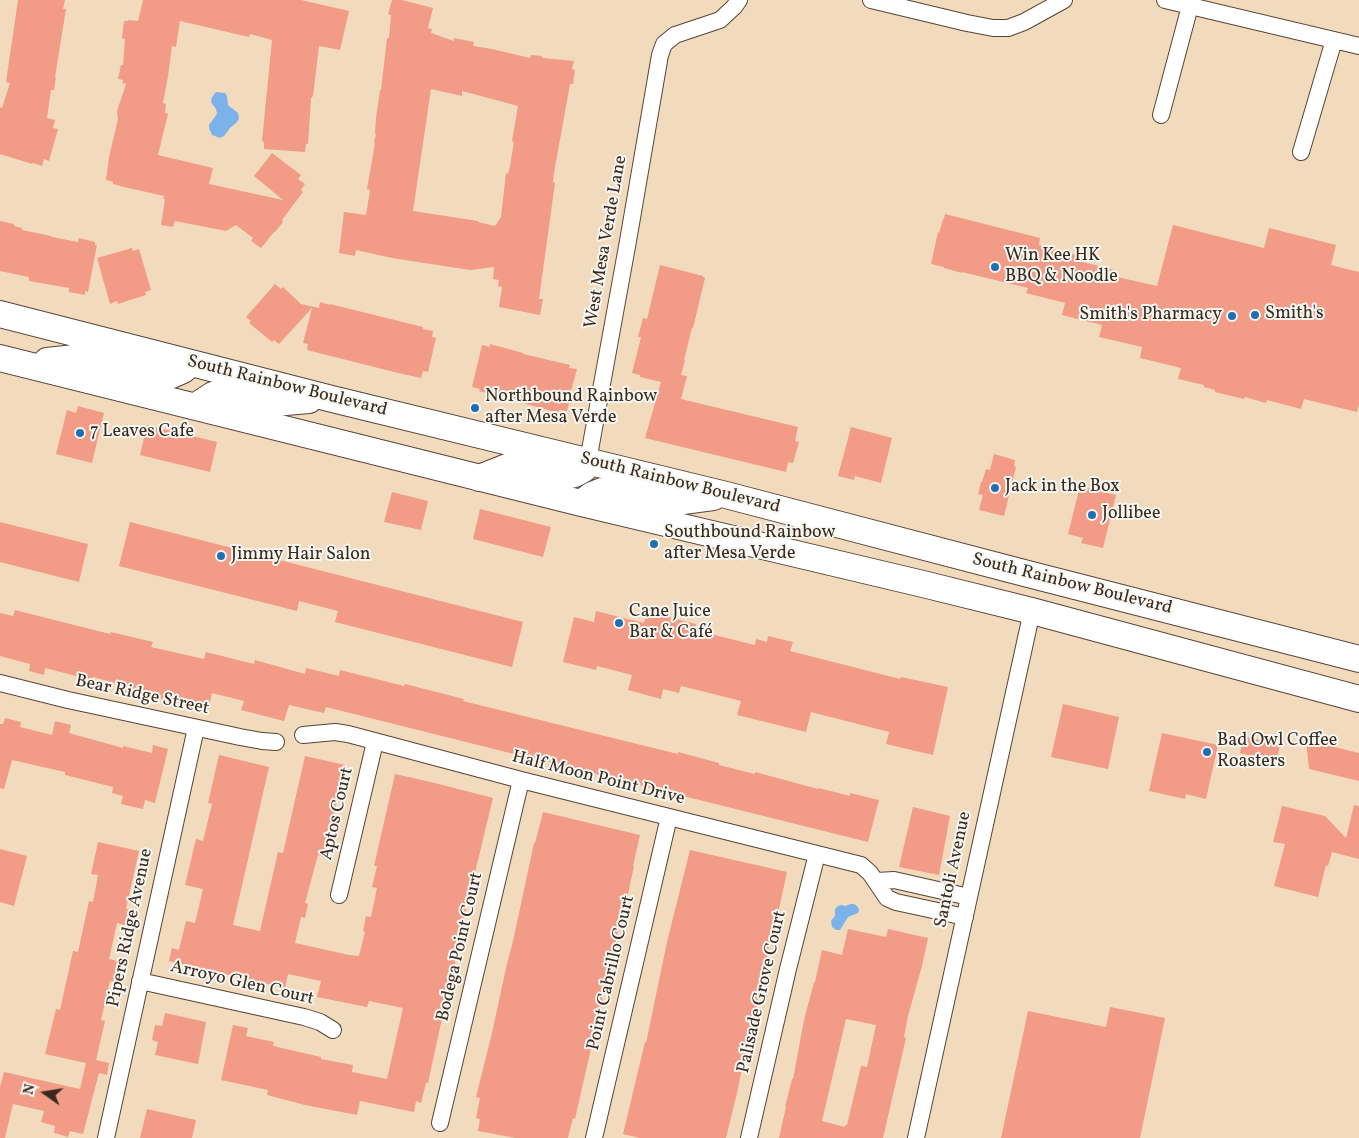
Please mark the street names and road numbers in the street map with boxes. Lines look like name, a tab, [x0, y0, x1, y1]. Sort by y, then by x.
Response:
street label: West Mesa Verde Lane	[581, 154, 633, 330]
street label: South Rainbow Boulevard	[185, 352, 389, 422]
street label: South Rainbow Boulevard	[578, 449, 782, 519]
street label: South Rainbow Boulevard	[970, 550, 1174, 620]
street label: Bear Ridge Street	[73, 671, 211, 721]
street label: Half Moon Point Drive	[509, 747, 687, 811]
street label: Aptos Court	[317, 765, 359, 863]
street label: Santoli Avenue	[931, 810, 977, 930]
street label: Pipers Ridge Avenue	[104, 847, 158, 1009]
street label: Bodega Point Court	[433, 870, 489, 1024]
street label: Point Cabrillo Court	[584, 893, 640, 1053]
street label: Palisade Grove Court	[734, 909, 792, 1075]
street label: Arroyo Glen Court	[168, 957, 316, 1011]

